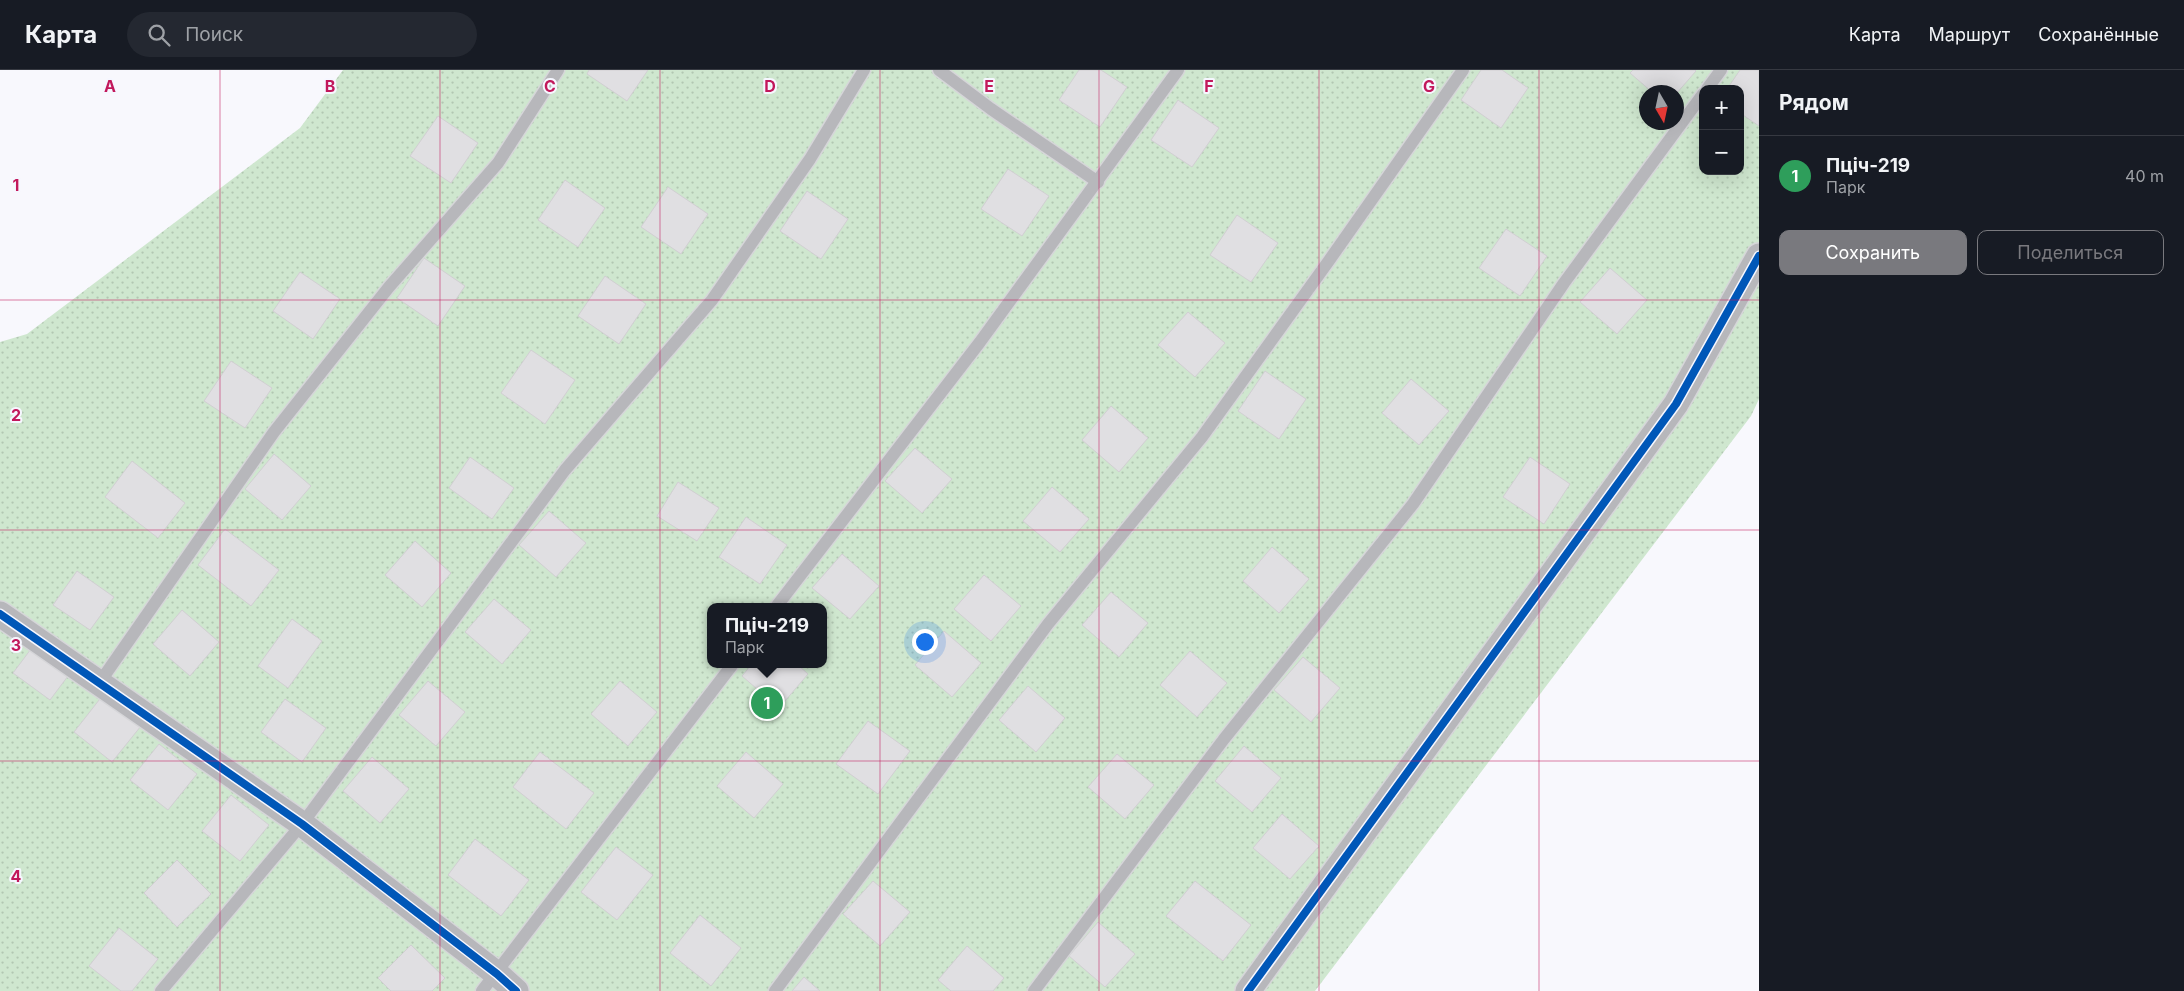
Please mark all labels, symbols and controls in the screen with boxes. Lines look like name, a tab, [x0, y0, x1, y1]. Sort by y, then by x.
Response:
search box	[127, 12, 477, 57]
text: Карта	[25, 20, 97, 49]
icon: search	[145, 21, 173, 49]
text: Поиск	[185, 23, 243, 46]
text: Карта	[1849, 24, 1901, 45]
text: Маршрут	[1929, 24, 2010, 45]
text: Сохранённые	[2038, 24, 2159, 45]
text: A	[104, 76, 116, 96]
text: B	[325, 76, 335, 96]
text: C	[544, 76, 556, 96]
text: D	[764, 76, 776, 96]
text: E	[984, 76, 994, 96]
text: F	[1204, 76, 1214, 96]
text: G	[1423, 76, 1435, 96]
north arrow	[1639, 85, 1684, 130]
map controls	[1699, 85, 1744, 175]
button: +	[1699, 85, 1744, 130]
text: Рядом	[1779, 90, 1849, 115]
button: −	[1699, 130, 1744, 175]
text: Пціч-219	[1826, 154, 1910, 177]
text: 1	[1792, 166, 1798, 186]
text: 40 m	[2125, 166, 2164, 186]
text: 1	[13, 175, 19, 195]
text: Парк	[1826, 177, 1865, 197]
button: Сохранить	[1779, 230, 1967, 275]
button: Поделиться	[1977, 230, 2164, 275]
text: 2	[11, 405, 21, 425]
popup	[707, 603, 827, 668]
text: Пціч-219	[725, 614, 809, 637]
your location	[912, 629, 938, 655]
text: 3	[11, 635, 21, 655]
text: Парк	[725, 637, 764, 657]
pin: 1	[751, 684, 783, 722]
text: 4	[11, 866, 22, 886]

